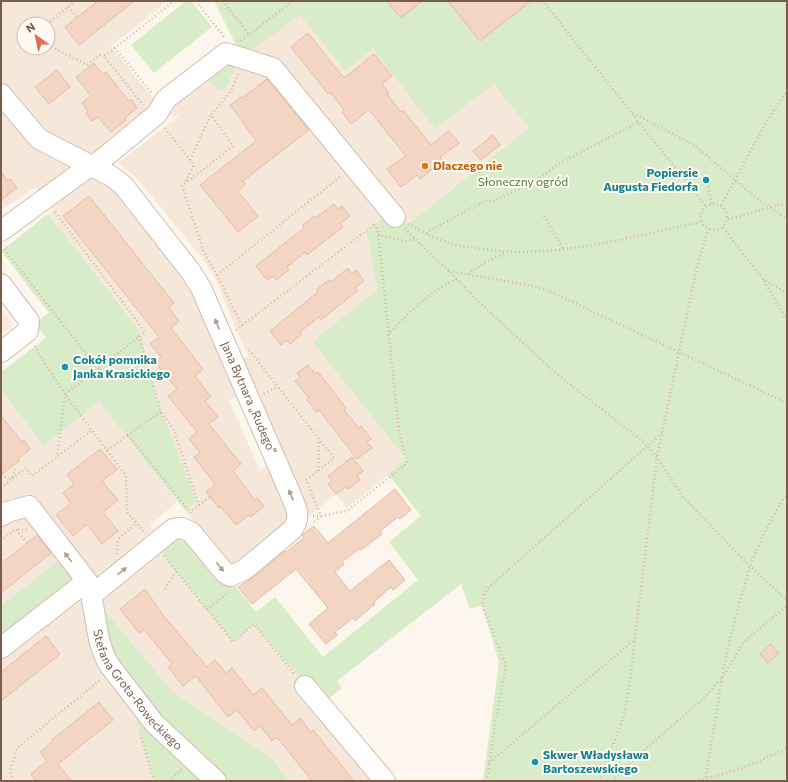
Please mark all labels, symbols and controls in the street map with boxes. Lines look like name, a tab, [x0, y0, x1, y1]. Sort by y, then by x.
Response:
north arrow	[16, 16, 56, 56]
text: N	[23, 19, 37, 35]
place label: Dlaczego nie	[433, 158, 502, 172]
marker: Dlaczego nie	[420, 161, 430, 171]
place label: Popiersie Augusta Fiedorfa	[603, 165, 698, 193]
park label: Słoneczny ogród	[478, 174, 568, 188]
marker: Popiersie Augusta Fiedorfa	[701, 175, 711, 185]
one-way arrow	[213, 318, 219, 330]
street label: Jana Bytnara „Rudego”	[218, 339, 280, 456]
place label: Cokół pomnika Janka Krasickiego	[73, 352, 170, 381]
marker: Cokół pomnika Janka Krasickiego	[60, 362, 70, 372]
one-way arrow	[288, 489, 294, 500]
one-way arrow	[63, 551, 72, 562]
one-way arrow	[215, 561, 224, 572]
one-way arrow	[117, 566, 127, 575]
street label: Stefana Grota-Roweckiego	[91, 628, 186, 752]
place label: Skwer Władysława Bartoszewskiego	[543, 747, 649, 775]
marker: Skwer Władysława Bartoszewskiego	[530, 757, 540, 767]

